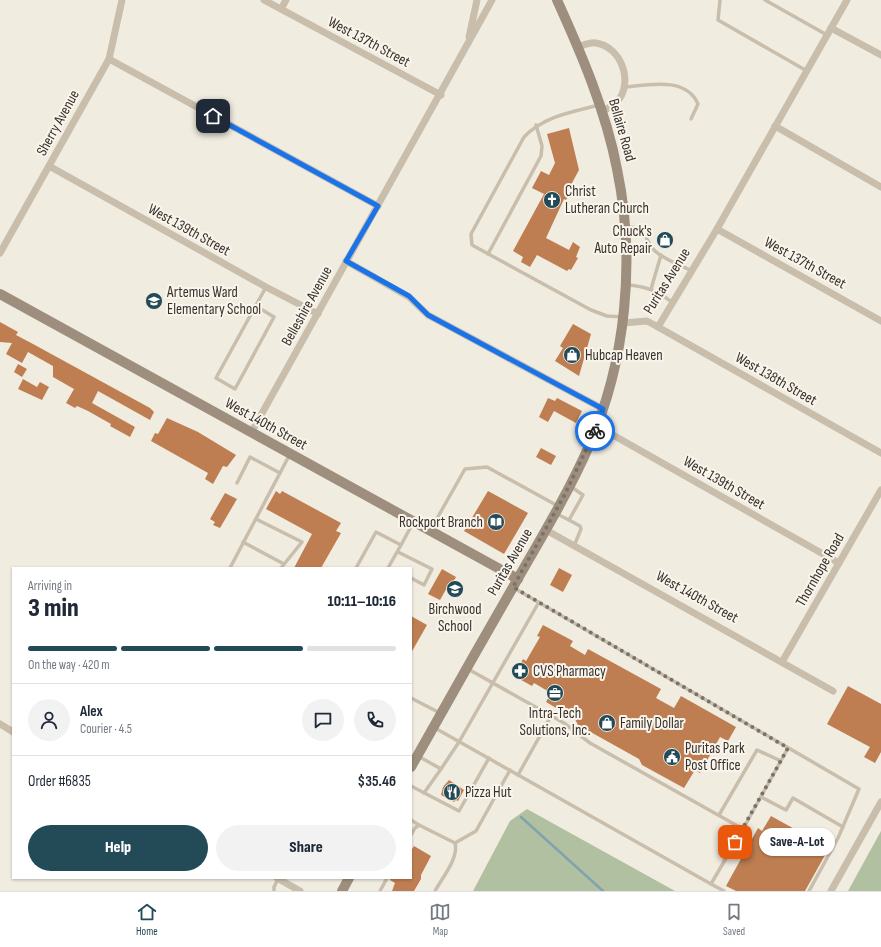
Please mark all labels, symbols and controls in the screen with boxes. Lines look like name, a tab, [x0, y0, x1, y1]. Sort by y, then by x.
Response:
street label: West 137th Street	[325, 12, 414, 72]
street label: Sherry Avenue	[32, 87, 84, 159]
street label: Bellaire Road	[604, 96, 640, 164]
pin	[196, 99, 230, 133]
icon: home	[202, 105, 224, 127]
place label: Christ Lutheran Church	[565, 182, 649, 218]
church icon: Christ Lutheran Church	[542, 190, 562, 210]
street label: West 139th Street	[145, 200, 234, 261]
place label: Chuck's Auto Repair	[593, 222, 653, 258]
shop icon: Chuck's Auto Repair	[655, 230, 675, 250]
street label: West 137th Street	[761, 233, 850, 293]
street label: Puritas Avenue	[639, 244, 695, 318]
street label: Belleshire Avenue	[277, 263, 337, 349]
place label: Artemus Ward Elementary School	[166, 283, 261, 319]
school or university icon: Artemus Ward Elementary School	[144, 291, 164, 311]
shop icon: Hubcap Heaven	[562, 345, 582, 365]
place label: Hubcap Heaven	[585, 346, 663, 365]
street label: West 138th Street	[732, 348, 821, 410]
street label: West 140th Street	[222, 394, 311, 455]
courier	[575, 411, 615, 451]
icon: bike	[584, 420, 606, 442]
street label: West 139th Street	[680, 452, 769, 514]
library icon: Rockport Branch	[486, 512, 506, 532]
place label: Rockport Branch	[399, 513, 483, 532]
street label: Puritas Avenue	[483, 525, 537, 599]
street label: Thornhope Road	[791, 530, 849, 610]
street label: West 140th Street	[653, 567, 742, 628]
text: Arriving in	[28, 578, 72, 594]
school or university icon: Birchwood School	[445, 579, 465, 599]
text: 10:11–10:16	[328, 592, 396, 611]
text: 3 min	[28, 593, 79, 624]
place label: Birchwood School	[428, 600, 482, 636]
text: On the way · 420 m	[28, 657, 110, 673]
pharmacy icon: CVS Pharmacy	[510, 661, 530, 681]
place label: CVS Pharmacy	[533, 662, 606, 681]
office icon: Intra-Tech Solutions, Inc.	[545, 683, 565, 703]
button: person	[28, 699, 70, 741]
button: chat	[302, 699, 344, 741]
button: phone	[354, 699, 396, 741]
text: Alex	[80, 702, 103, 721]
place label: Intra-Tech Solutions, Inc.	[520, 704, 591, 740]
shop icon: Family Dollar	[597, 713, 617, 733]
place label: Family Dollar	[620, 714, 685, 733]
text: Courier · 4.5	[80, 721, 132, 737]
place label: Puritas Park Post Office	[685, 739, 745, 775]
public building icon: Puritas Park Post Office	[662, 747, 682, 767]
text: Order #6835	[28, 772, 91, 791]
text: $35.46	[358, 772, 396, 791]
restaurant icon: Pizza Hut	[442, 782, 462, 802]
place label: Pizza Hut	[465, 783, 512, 802]
button: Help	[28, 825, 208, 871]
button: Share	[216, 825, 396, 871]
pin	[718, 825, 752, 859]
callout: Save-A-Lot	[759, 828, 835, 856]
icon: bag	[724, 831, 746, 853]
text: Save-A-Lot	[770, 834, 824, 850]
tab: Home	[136, 901, 158, 938]
tab: Map	[429, 901, 451, 938]
tab: Saved	[723, 901, 745, 938]

